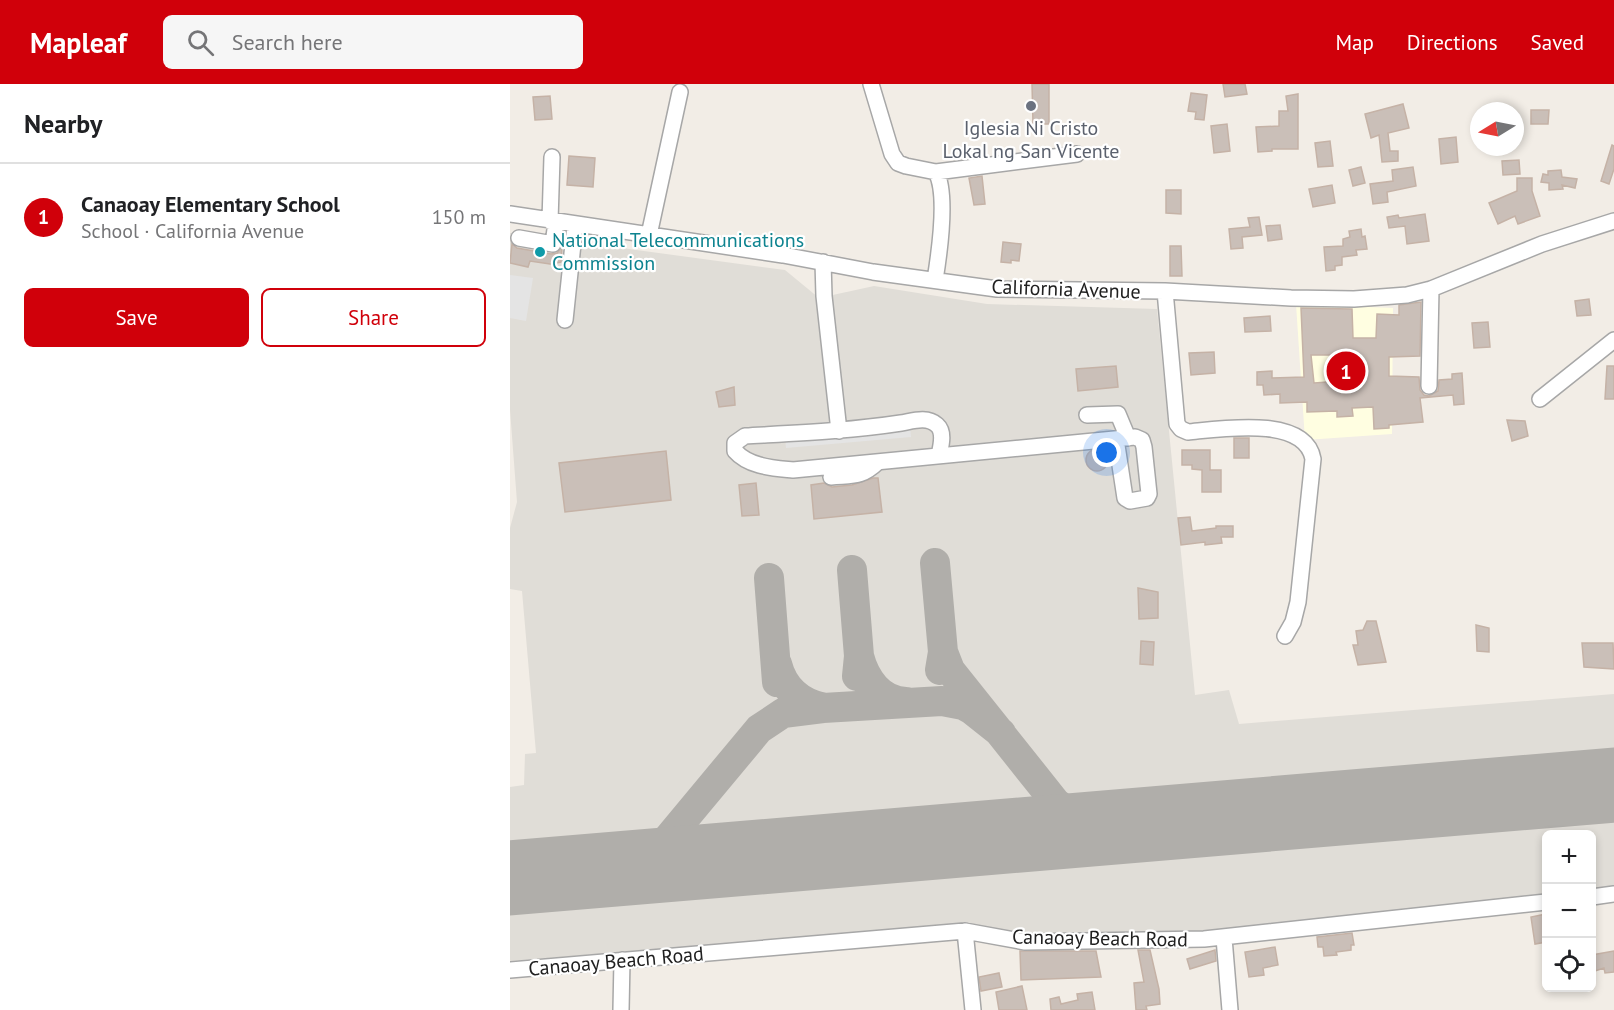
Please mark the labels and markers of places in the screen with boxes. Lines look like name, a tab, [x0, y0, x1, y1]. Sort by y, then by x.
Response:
marker: Iglesia Ni Cristo Lokal ng San Vicente	[1024, 99, 1038, 113]
place label: Iglesia Ni Cristo Lokal ng San Vicente	[943, 115, 1119, 164]
place label: National Telecommunications Commission	[552, 227, 804, 276]
marker: National Telecommunications Commission	[533, 245, 547, 259]
pin: 1	[1326, 348, 1366, 394]

